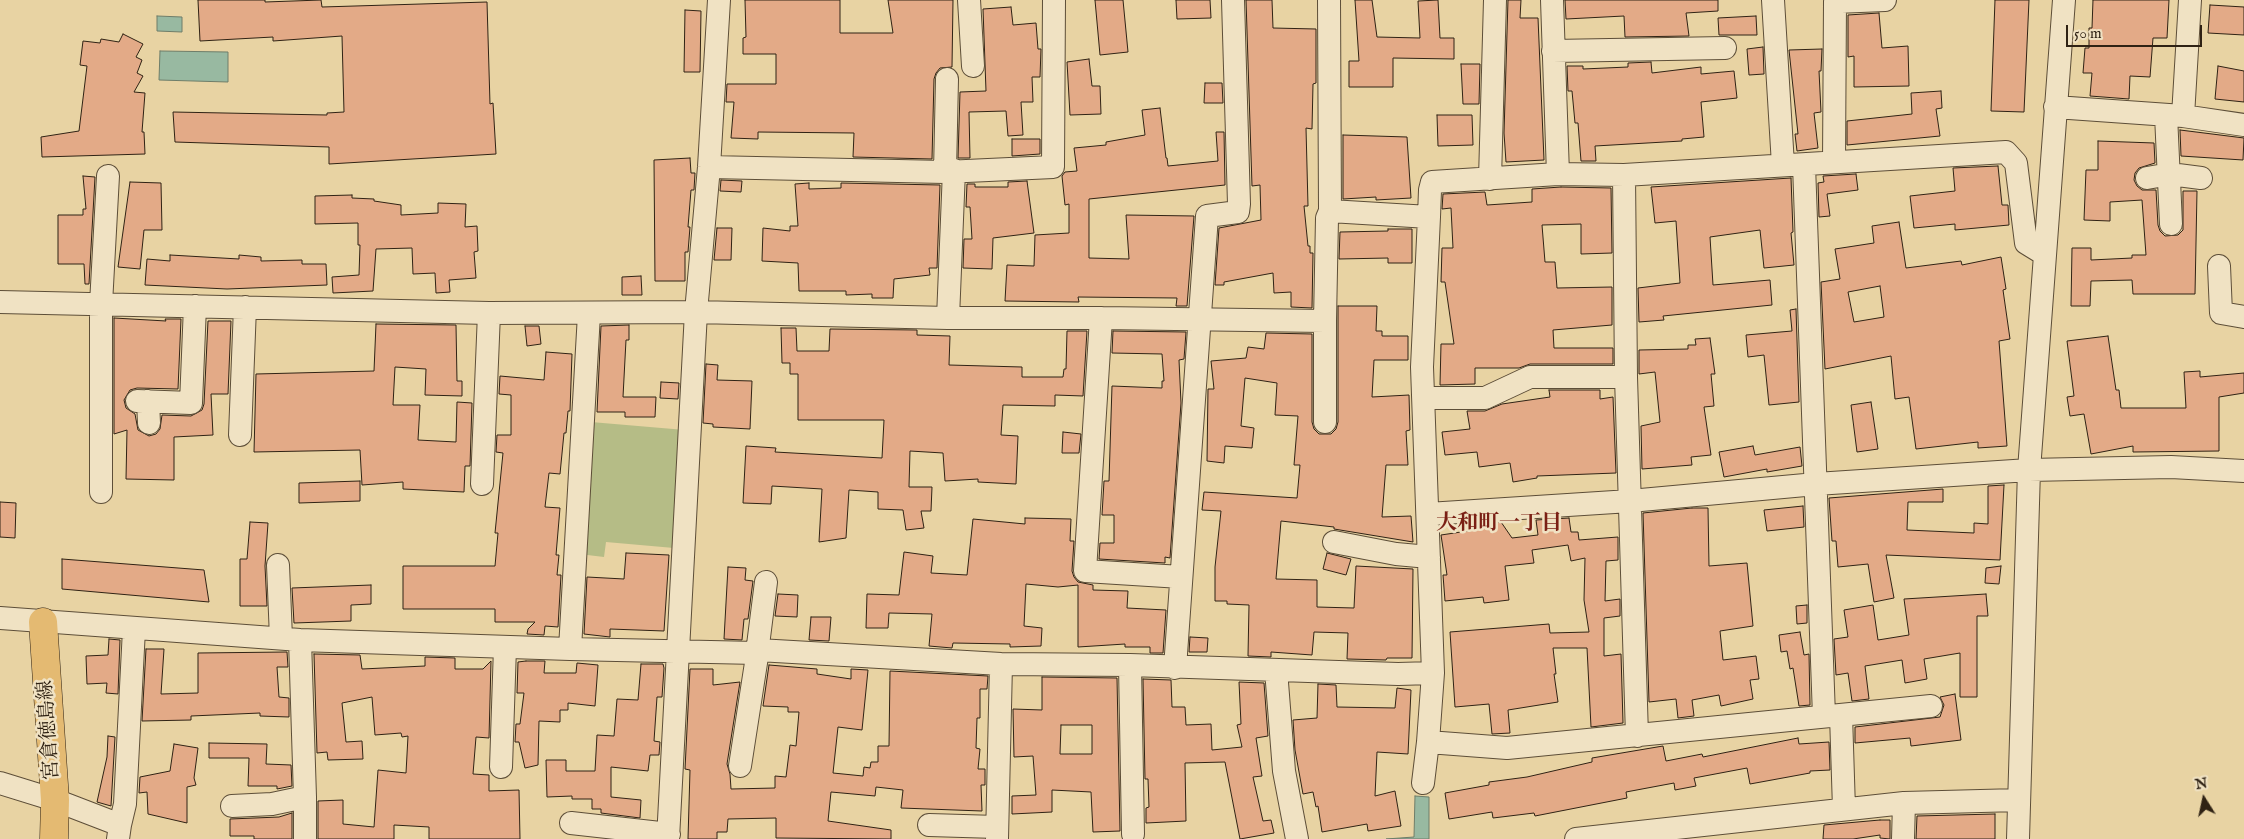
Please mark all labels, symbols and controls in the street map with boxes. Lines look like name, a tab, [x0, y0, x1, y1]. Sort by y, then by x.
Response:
scale bar	[2069, 15, 2205, 47]
text: 50 m	[2074, 24, 2102, 43]
district label: 大和町一丁目	[1436, 512, 1562, 538]
street label: 宮倉徳島線	[35, 679, 65, 781]
north arrow	[2179, 774, 2229, 824]
text: N	[2194, 774, 2209, 794]

